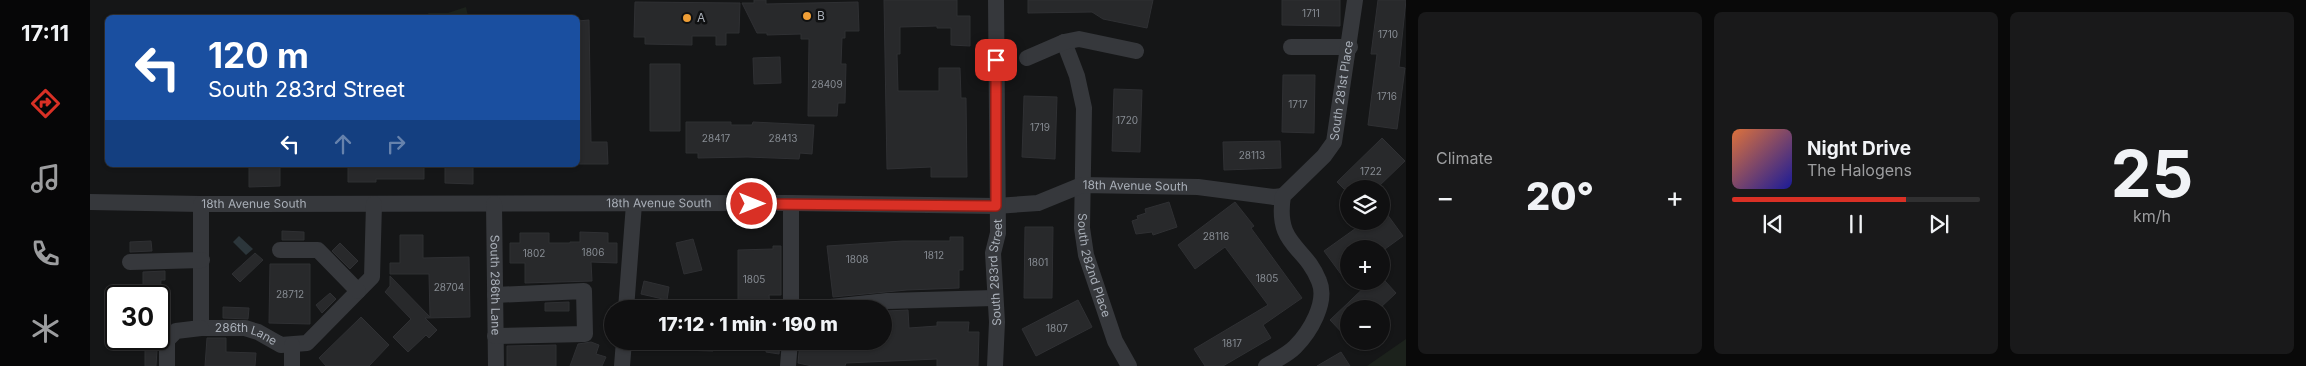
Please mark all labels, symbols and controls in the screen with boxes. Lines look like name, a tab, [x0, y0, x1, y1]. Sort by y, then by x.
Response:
house number: 1711	[1302, 7, 1320, 19]
place label: B	[817, 8, 825, 23]
place label: A	[697, 10, 705, 25]
marker: B	[801, 10, 813, 22]
marker: A	[681, 12, 693, 24]
text: 17:11	[21, 20, 69, 46]
house number: 1710	[1378, 28, 1398, 40]
text: 120 m	[208, 34, 309, 76]
icon: left	[125, 35, 190, 100]
pin	[975, 39, 1017, 81]
street label: South 281st Place	[1326, 40, 1356, 142]
icon: arrive	[982, 46, 1010, 74]
text: South 283rd Street	[208, 76, 405, 102]
house number: 28409	[811, 78, 843, 90]
icon: directions	[28, 86, 63, 121]
house number: 1716	[1377, 90, 1397, 102]
house number: 1717	[1288, 98, 1308, 110]
house number: 1720	[1116, 114, 1138, 126]
house number: 1719	[1030, 121, 1050, 133]
icon: left	[276, 130, 304, 158]
icon: ahead	[329, 130, 357, 158]
icon: right	[382, 130, 410, 158]
house number: 28417	[702, 132, 730, 144]
house number: 28413	[769, 132, 797, 144]
text: 25	[2111, 134, 2193, 213]
text: Night Drive	[1807, 137, 1911, 160]
text: Climate	[1436, 148, 1493, 168]
house number: 28113	[1239, 149, 1265, 161]
text: The Halogens	[1807, 160, 1912, 180]
icon: music	[28, 161, 63, 196]
house number: 1722	[1360, 165, 1382, 177]
text: 20°	[1526, 173, 1594, 219]
position arrow	[725, 177, 777, 229]
street label: 18th Avenue South	[1083, 177, 1188, 194]
map controls	[1340, 180, 1390, 350]
button: layers	[1340, 180, 1390, 230]
text: −	[1436, 180, 1455, 214]
text: +	[1665, 180, 1684, 214]
street label: 18th Avenue South	[606, 195, 712, 210]
street label: 18th Avenue South	[201, 196, 307, 211]
text: km/h	[2133, 206, 2171, 226]
icon: previous	[1759, 210, 1787, 238]
icon: pause	[1842, 210, 1870, 238]
icon: next	[1925, 210, 1953, 238]
street label: South 282nd Place	[1075, 213, 1114, 319]
street label: South 283rd Street	[985, 219, 1006, 326]
house number: 28116	[1203, 230, 1229, 242]
street label: South 286th Lane	[487, 235, 504, 335]
icon: phone	[28, 236, 63, 271]
button: +	[1340, 240, 1390, 290]
house number: 1806	[582, 246, 604, 258]
house number: 1802	[523, 247, 545, 259]
house number: 1812	[924, 249, 944, 261]
house number: 1808	[846, 253, 868, 265]
house number: 1801	[1028, 256, 1048, 268]
house number: 1805	[1256, 272, 1278, 284]
house number: 1805	[743, 273, 765, 285]
house number: 28704	[434, 281, 464, 293]
speed limit sign: 30	[105, 285, 170, 350]
house number: 28712	[276, 288, 304, 300]
button: −	[1340, 300, 1390, 350]
icon: climate	[28, 311, 63, 346]
text: 17:12 · 1 min · 190 m	[658, 313, 838, 336]
street label: 286th Lane	[215, 320, 280, 348]
house number: 1807	[1046, 322, 1068, 334]
house number: 1817	[1222, 337, 1242, 349]

